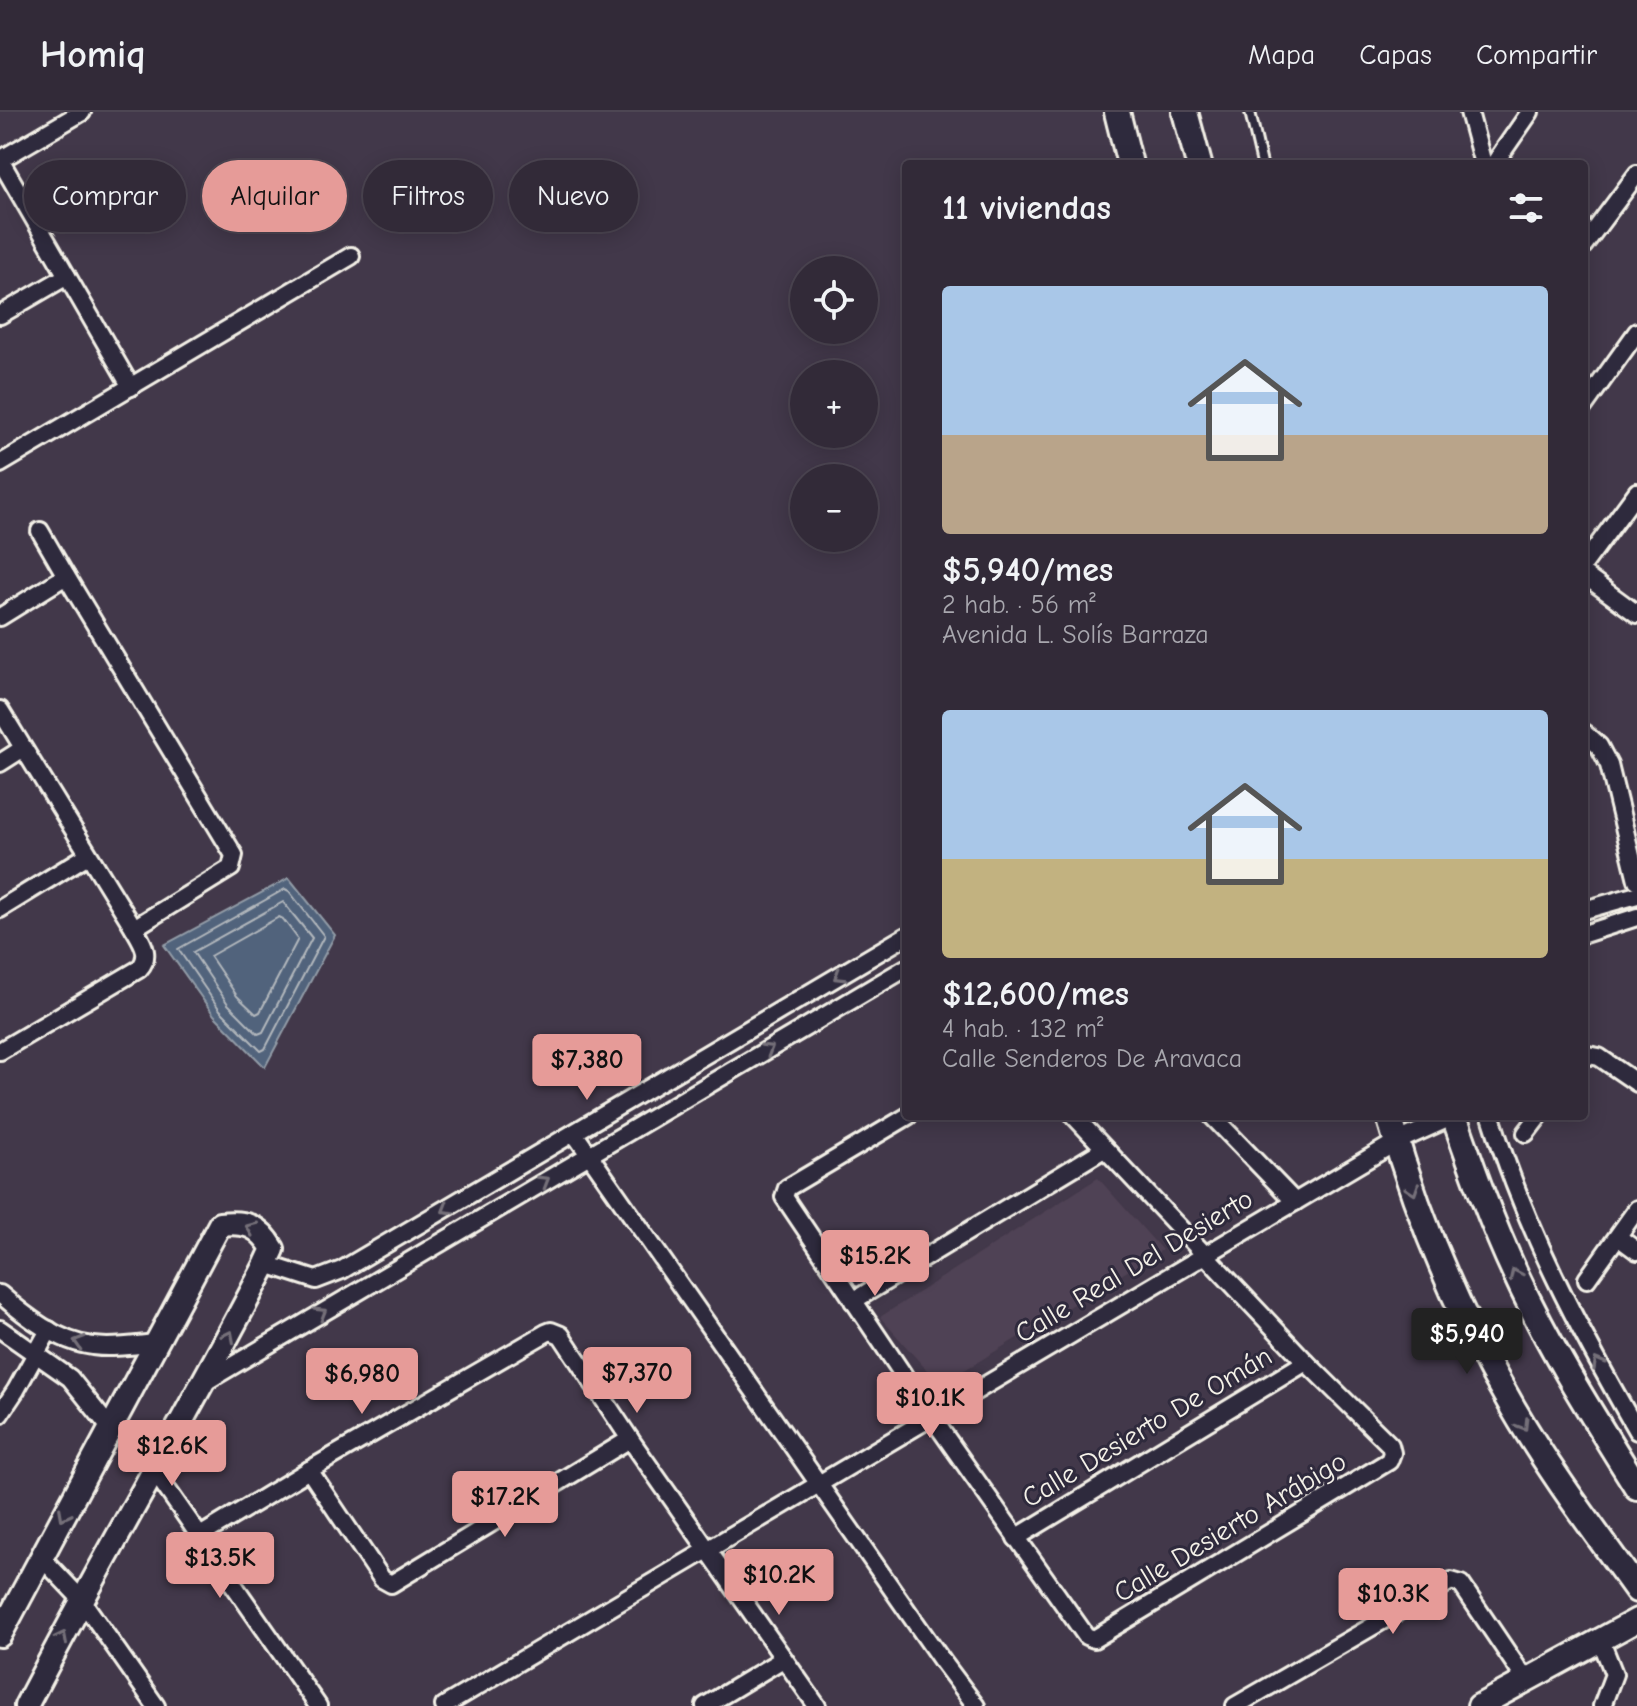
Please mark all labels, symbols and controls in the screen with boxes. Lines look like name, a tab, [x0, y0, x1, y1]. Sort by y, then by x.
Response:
text: Homiq	[40, 33, 146, 77]
text: Mapa	[1248, 39, 1315, 71]
text: Capas	[1359, 39, 1432, 71]
text: Compartir	[1476, 39, 1597, 71]
chip: Comprar	[24, 160, 186, 232]
chip: Alquilar	[202, 160, 347, 232]
chip: Filtros	[363, 160, 493, 232]
chip: Nuevo	[509, 160, 638, 232]
icon: filters	[1504, 186, 1548, 230]
text: 11 viviendas	[942, 188, 1111, 228]
map controls	[790, 256, 878, 552]
button: locate	[790, 256, 878, 344]
icon: home	[1173, 338, 1317, 482]
button: +	[790, 360, 878, 448]
button: −	[790, 464, 878, 552]
text: $5,940/mes	[942, 550, 1113, 590]
text: 2 hab. · 56 m²	[942, 590, 1096, 620]
text: Avenida L. Solís Barraza	[942, 620, 1209, 650]
icon: home	[1173, 762, 1317, 906]
one-way arrow	[833, 966, 848, 982]
text: $12,600/mes	[942, 974, 1129, 1014]
text: 4 hab. · 132 m²	[942, 1014, 1104, 1044]
pin: $7,380	[522, 1034, 652, 1102]
one-way arrow	[759, 1043, 774, 1059]
text: Calle Senderos De Aravaca	[942, 1044, 1242, 1074]
text: $7,380	[550, 1045, 624, 1075]
one-way arrow	[535, 1175, 550, 1191]
street label: Calle Real Del Desierto	[1009, 1182, 1259, 1350]
one-way arrow	[1403, 1182, 1419, 1196]
one-way arrow	[441, 1199, 456, 1215]
one-way arrow	[244, 1221, 258, 1238]
pin: $15.2K	[810, 1230, 940, 1298]
text: $15.2K	[839, 1241, 911, 1271]
one-way arrow	[1509, 1268, 1525, 1282]
one-way arrow	[312, 1308, 327, 1323]
pin: $5,940	[1402, 1308, 1532, 1376]
text: $5,940	[1429, 1319, 1505, 1349]
one-way arrow	[219, 1330, 234, 1345]
one-way arrow	[72, 1335, 86, 1351]
street label: Calle Desierto De Omán	[1016, 1340, 1278, 1514]
pin: $7,370	[572, 1347, 702, 1415]
pin: $6,980	[297, 1348, 427, 1416]
one-way arrow	[1592, 1357, 1608, 1372]
text: $7,370	[601, 1358, 673, 1388]
text: $6,980	[324, 1359, 400, 1389]
pin: $10.1K	[865, 1372, 995, 1440]
text: $10.1K	[895, 1383, 965, 1413]
one-way arrow	[1514, 1416, 1529, 1431]
pin: $12.6K	[107, 1420, 237, 1488]
text: $12.6K	[136, 1431, 208, 1461]
street label: Calle Desierto Arábigo	[1108, 1445, 1352, 1609]
pin: $17.2K	[440, 1471, 570, 1539]
text: $17.2K	[470, 1482, 540, 1512]
one-way arrow	[59, 1506, 74, 1521]
pin: $13.5K	[155, 1532, 285, 1600]
text: $13.5K	[184, 1543, 256, 1573]
pin: $10.2K	[714, 1549, 844, 1617]
text: $10.2K	[742, 1560, 816, 1590]
pin: $10.3K	[1328, 1568, 1458, 1636]
text: $10.3K	[1357, 1579, 1429, 1609]
one-way arrow	[52, 1630, 67, 1645]

